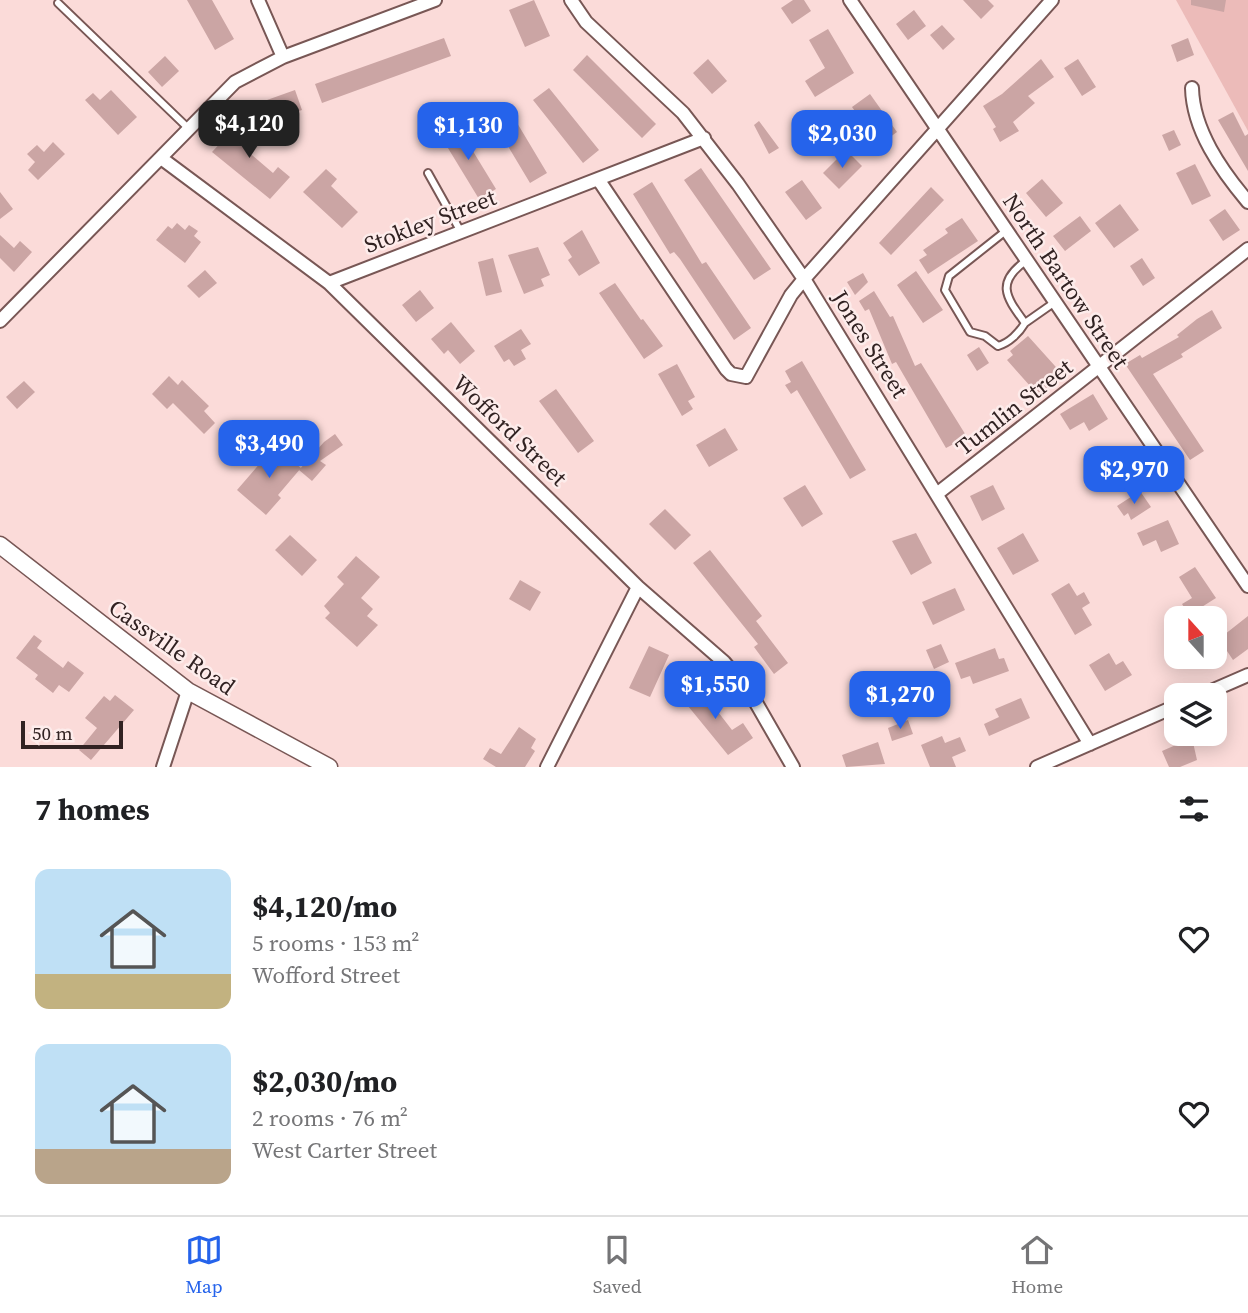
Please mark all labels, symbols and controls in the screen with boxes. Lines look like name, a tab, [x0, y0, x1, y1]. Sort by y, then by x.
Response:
pin: $4,120	[192, 100, 306, 160]
pin: $1,130	[411, 102, 525, 162]
text: $4,120	[214, 107, 284, 139]
text: $1,130	[433, 109, 503, 141]
pin: $2,030	[785, 110, 899, 170]
text: $2,030	[807, 117, 877, 149]
street label: Stokley Street	[359, 181, 501, 261]
street label: North Bartow Street	[995, 187, 1137, 375]
street label: Jones Street	[824, 283, 916, 404]
street label: Tumlin Street	[949, 351, 1079, 463]
street label: Wofford Street	[446, 367, 575, 493]
pin: $3,490	[212, 420, 326, 480]
text: $3,490	[234, 427, 304, 459]
pin: $2,970	[1077, 447, 1191, 506]
text: $2,970	[1099, 453, 1169, 485]
street label: Cassville Road	[102, 592, 242, 702]
north arrow	[1164, 606, 1227, 668]
map controls	[1164, 606, 1227, 746]
pin: $1,550	[658, 662, 772, 721]
text: $1,550	[680, 668, 750, 700]
pin: $1,270	[843, 672, 957, 731]
text: $1,270	[865, 678, 935, 710]
button: layers	[1164, 683, 1227, 746]
scale bar	[21, 718, 122, 750]
text: 50 m	[32, 720, 73, 746]
text: 7 homes	[35, 789, 150, 830]
icon: filters	[1175, 790, 1213, 828]
text: $4,120/mo	[252, 886, 397, 927]
icon: home	[91, 897, 175, 981]
icon: heart	[1175, 920, 1213, 958]
text: 5 rooms · 153 m²	[252, 927, 419, 959]
text: Wofford Street	[252, 959, 400, 991]
text: $2,030/mo	[252, 1061, 397, 1102]
icon: home	[91, 1072, 175, 1156]
icon: heart	[1175, 1095, 1213, 1133]
text: 2 rooms · 76 m²	[252, 1102, 408, 1134]
text: West Carter Street	[252, 1134, 437, 1166]
tab: Map	[185, 1231, 223, 1299]
tab: Saved	[593, 1231, 641, 1299]
tab: Home	[1011, 1231, 1063, 1299]

